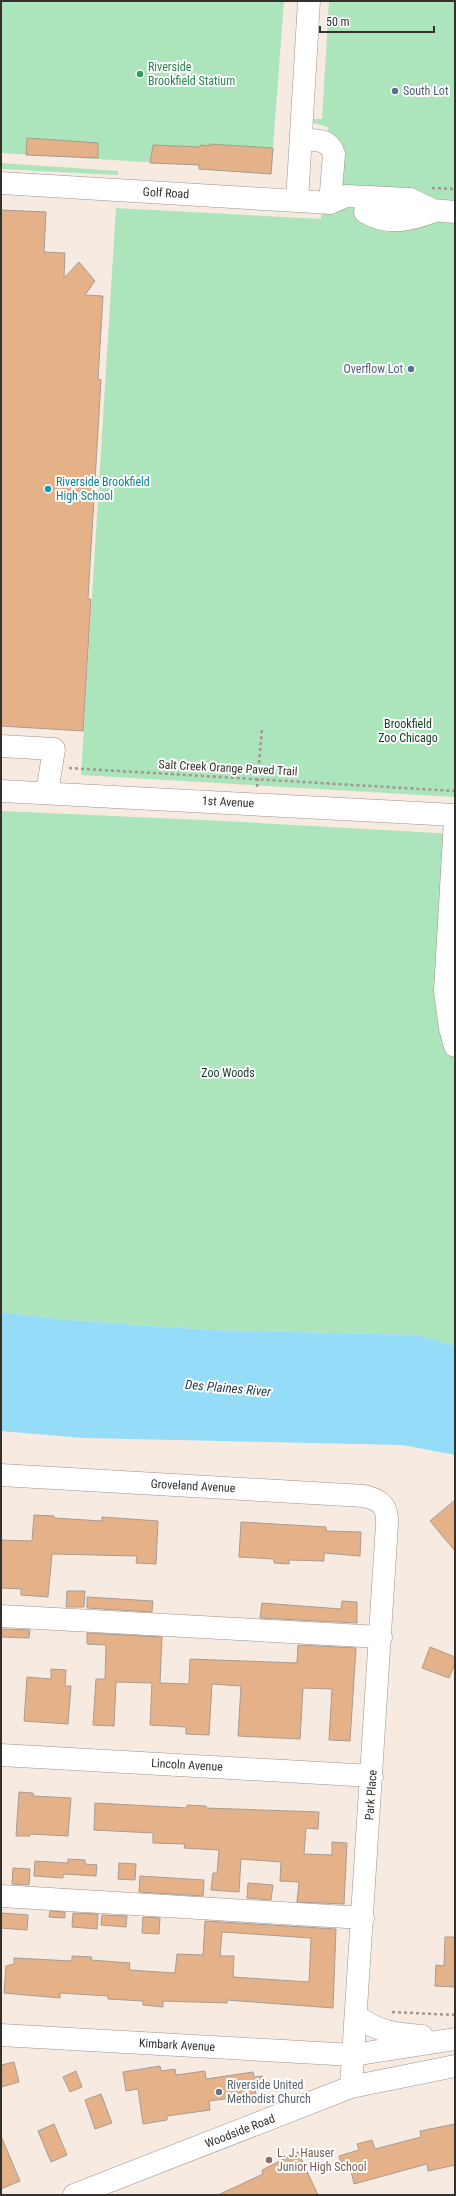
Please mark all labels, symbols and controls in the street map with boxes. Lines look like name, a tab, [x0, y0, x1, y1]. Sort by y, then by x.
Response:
scale bar	[320, 8, 434, 34]
text: 50 m	[326, 15, 350, 29]
place label: Riverside Brookfield Statium	[148, 60, 235, 88]
marker: Riverside Brookfield Statium	[135, 69, 145, 79]
place label: South Lot	[403, 84, 449, 98]
marker: South Lot	[390, 86, 400, 96]
street label: Golf Road	[142, 185, 190, 201]
place label: Overflow Lot	[344, 362, 403, 376]
marker: Overflow Lot	[406, 364, 416, 374]
place label: Riverside Brookfield High School	[56, 475, 150, 503]
marker: Riverside Brookfield High School	[43, 484, 53, 494]
park label: Brookfield Zoo Chicago	[378, 717, 438, 745]
street label: Salt Creek Orange Paved Trail	[158, 757, 298, 779]
street label: 1st Avenue	[202, 794, 255, 810]
park label: Zoo Woods	[201, 1066, 255, 1080]
water label: Des Plaines River	[185, 1377, 273, 1399]
street label: Groveland Avenue	[150, 1477, 236, 1495]
street label: Lincoln Avenue	[151, 1756, 224, 1774]
street label: Park Place	[362, 1769, 380, 1821]
street label: Kimbark Avenue	[138, 2036, 216, 2054]
place label: Riverside United Methodist Church	[227, 2078, 311, 2106]
marker: Riverside United Methodist Church	[214, 2087, 224, 2097]
street label: Woodside Road	[203, 2111, 277, 2151]
place label: L. J. Hauser Junior High School	[277, 2146, 367, 2174]
marker: L. J. Hauser Junior High School	[264, 2155, 274, 2165]

